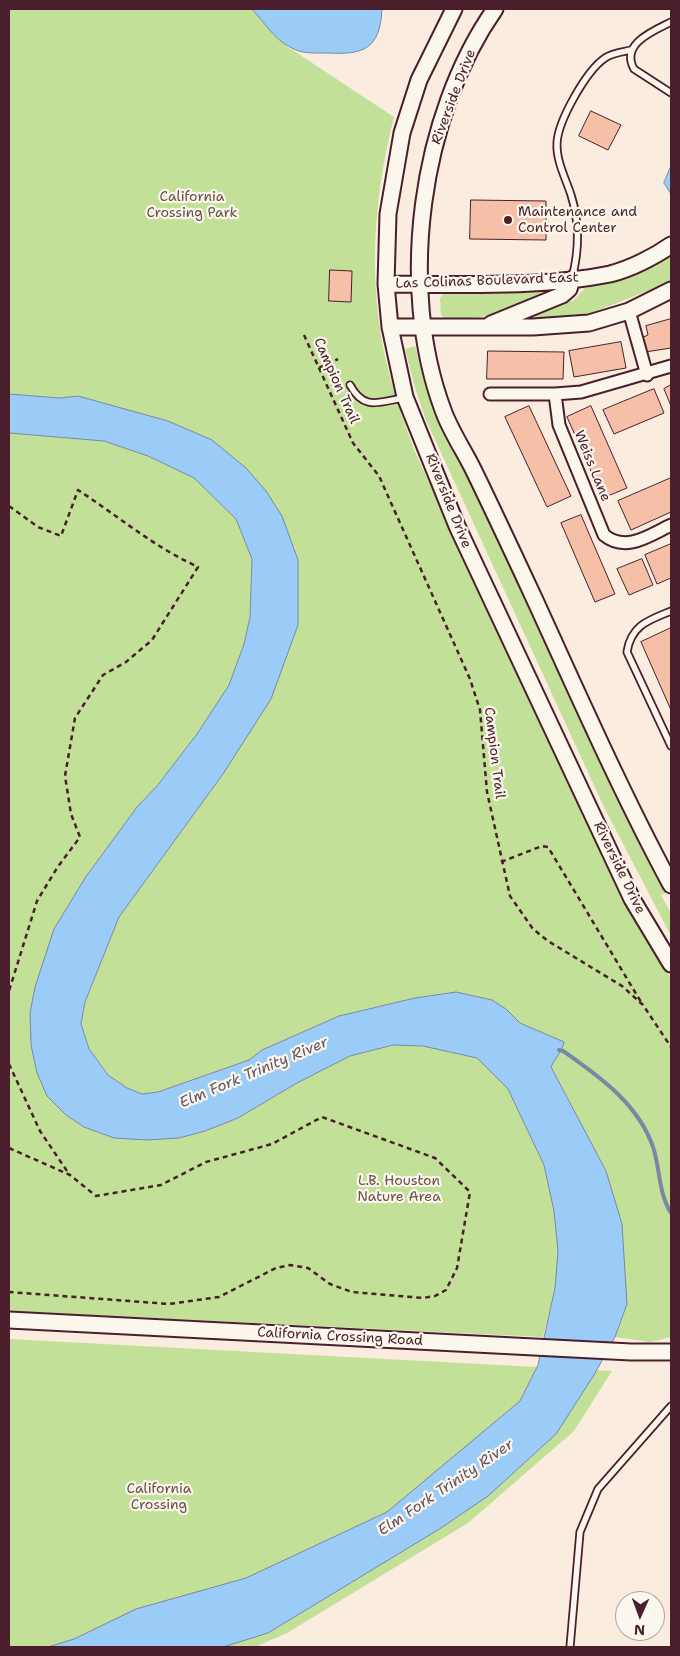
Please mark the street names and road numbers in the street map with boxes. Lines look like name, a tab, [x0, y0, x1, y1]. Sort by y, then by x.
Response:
street label: Riverside Drive	[428, 47, 480, 147]
street label: Las Colinas Boulevard East	[395, 269, 579, 293]
street label: Campion Trail	[310, 335, 362, 427]
street label: Weiss Lane	[570, 428, 614, 504]
street label: Riverside Drive	[421, 451, 475, 551]
street label: Campion Trail	[480, 706, 508, 800]
street label: Riverside Drive	[589, 819, 649, 917]
street label: California Crossing Road	[257, 1324, 423, 1350]

